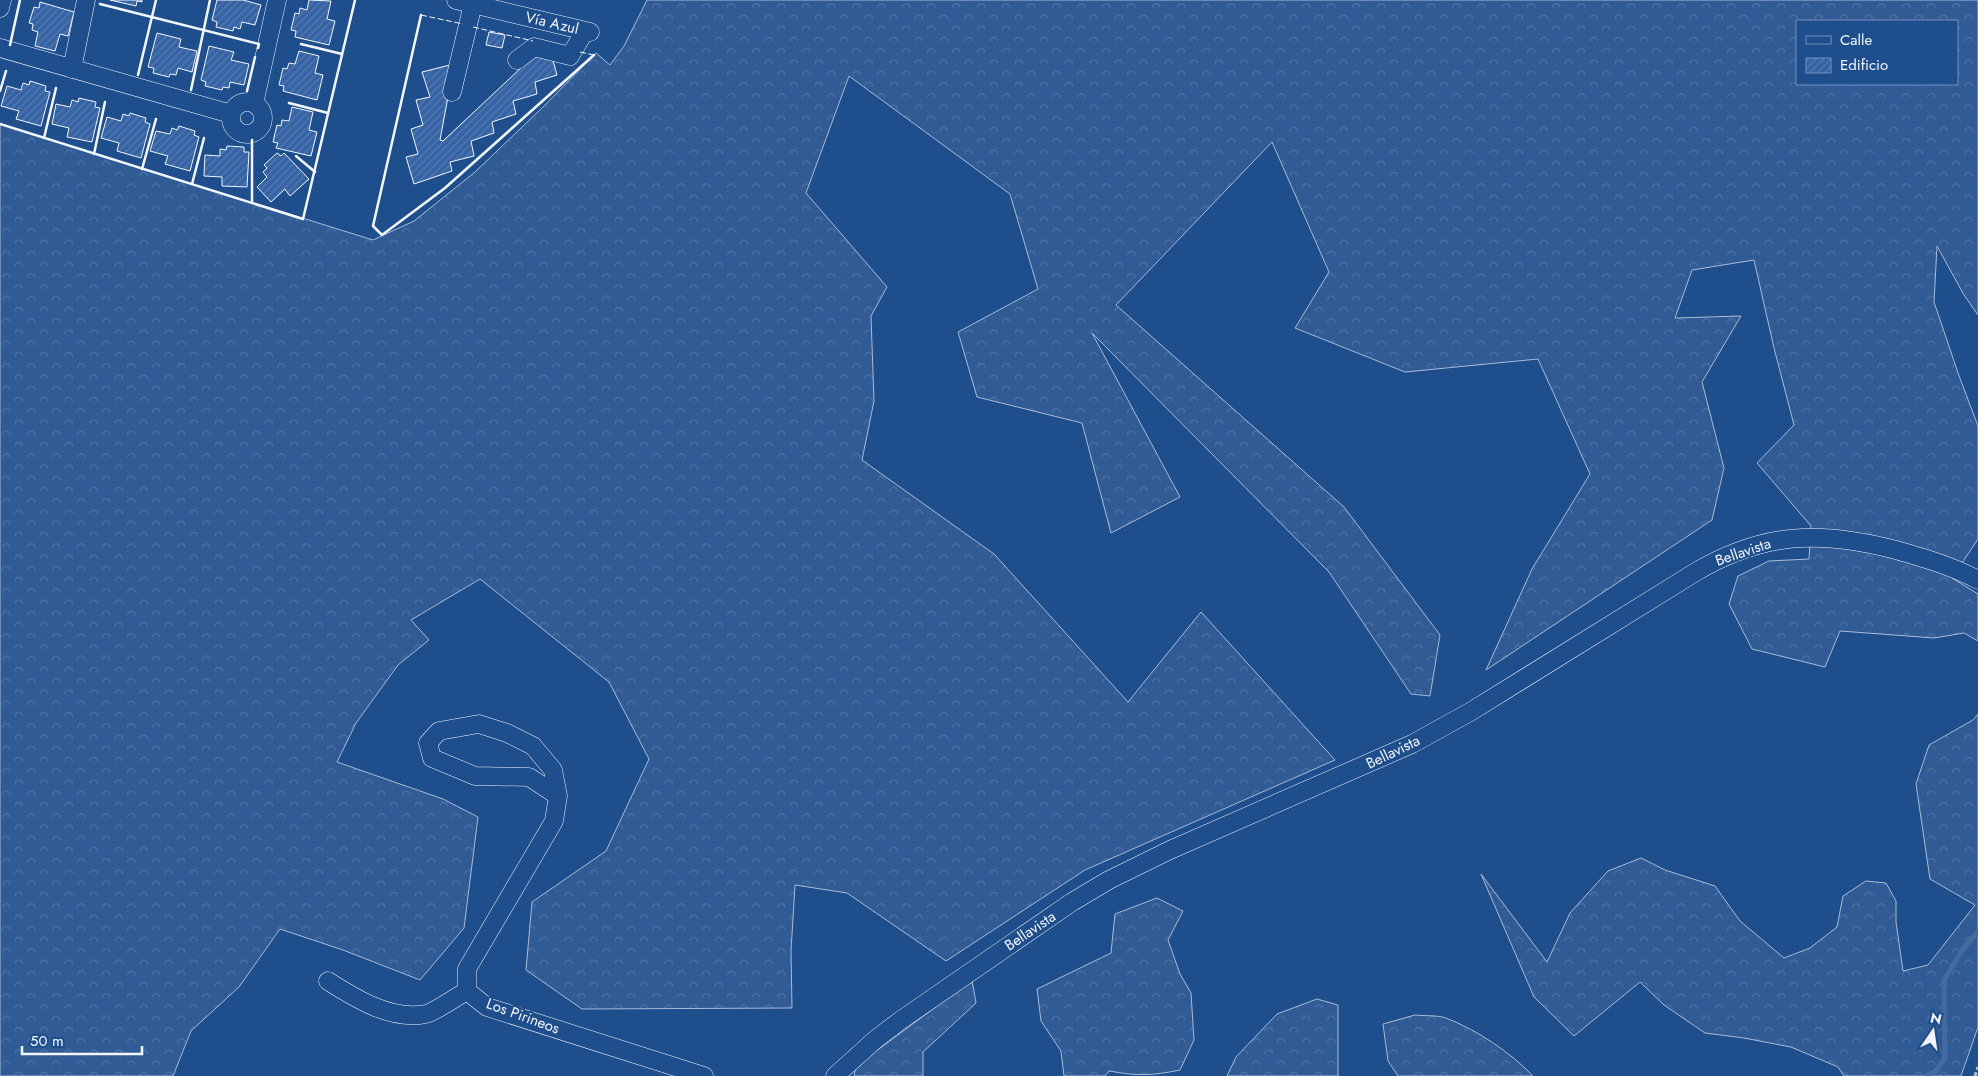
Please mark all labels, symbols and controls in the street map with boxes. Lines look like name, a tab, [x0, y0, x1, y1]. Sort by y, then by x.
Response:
street label: Vía Azul	[523, 6, 581, 40]
legend	[1796, 20, 1958, 85]
text: Calle	[1840, 29, 1872, 51]
text: Edificio	[1840, 54, 1888, 76]
street label: Bellavista	[1712, 532, 1774, 572]
street label: Bellavista	[1362, 730, 1424, 774]
street label: Bellavista	[1000, 906, 1060, 956]
street label: Los Pirineos	[483, 993, 563, 1039]
north arrow	[1908, 1006, 1958, 1056]
text: N	[1928, 1007, 1944, 1029]
scale bar	[22, 1024, 142, 1056]
text: 50 m	[30, 1030, 64, 1052]

